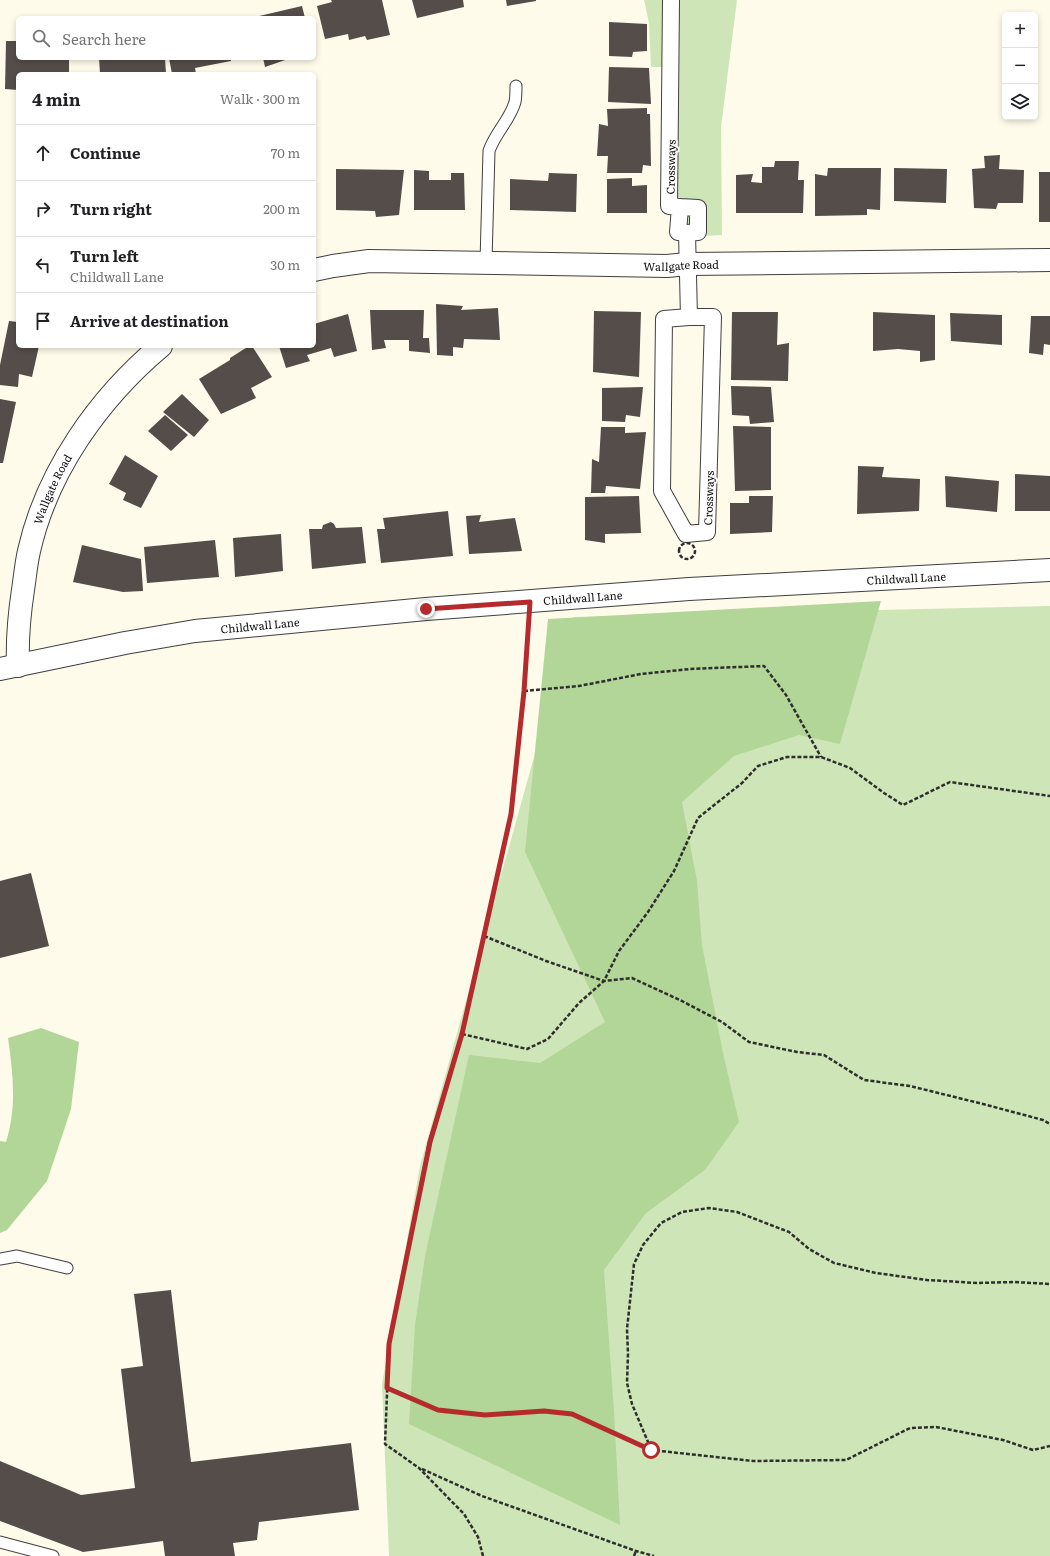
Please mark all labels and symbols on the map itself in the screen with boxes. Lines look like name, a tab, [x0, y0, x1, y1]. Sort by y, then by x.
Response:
street label: Crossways	[662, 139, 678, 194]
street label: Wallgate Road	[643, 256, 719, 274]
street label: Wallgate Road	[29, 451, 75, 526]
street label: Crossways	[699, 470, 717, 526]
street label: Childwall Lane	[866, 567, 947, 588]
street label: Childwall Lane	[543, 586, 623, 608]
route end	[417, 600, 435, 618]
street label: Childwall Lane	[220, 613, 301, 637]
route start	[642, 1441, 660, 1459]

